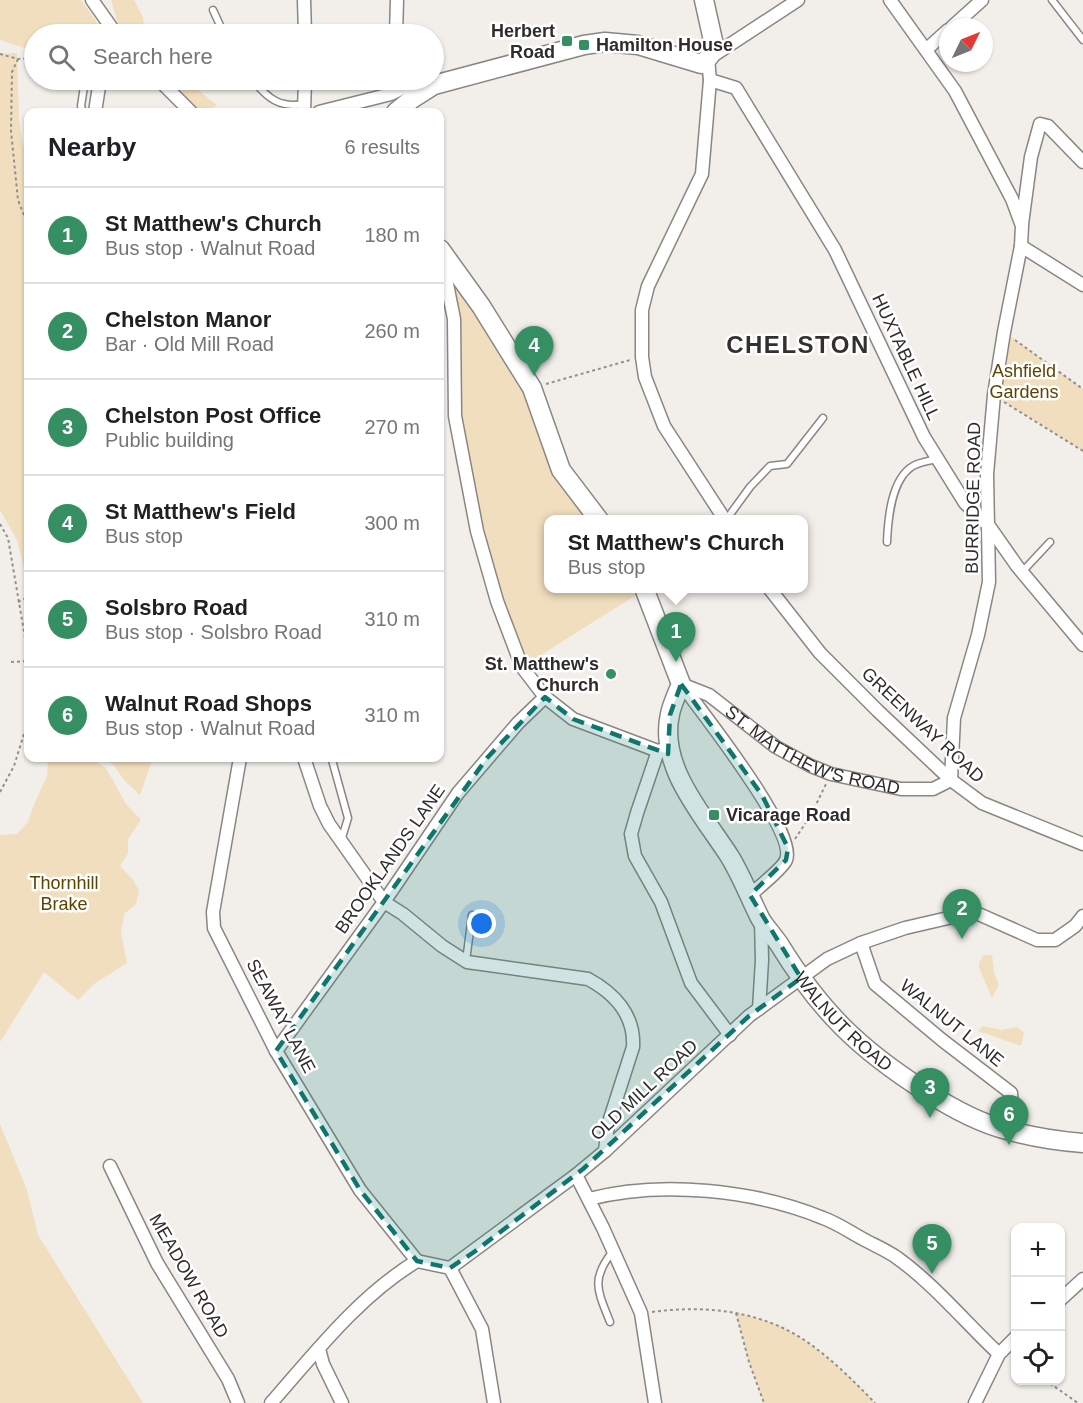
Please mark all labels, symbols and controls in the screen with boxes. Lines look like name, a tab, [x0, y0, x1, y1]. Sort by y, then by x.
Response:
north arrow	[939, 18, 993, 72]
place label: Herbert Road	[491, 21, 555, 62]
search box	[24, 24, 444, 90]
marker: Herbert Road	[560, 34, 574, 48]
place label: Hamilton House	[596, 35, 733, 55]
marker: Hamilton House	[577, 38, 591, 52]
icon: search	[45, 41, 78, 74]
text: Search here	[93, 44, 213, 69]
text: Nearby	[48, 132, 136, 162]
text: 6 results	[344, 136, 420, 158]
text: St Matthew's Church	[105, 211, 322, 236]
text: 1	[62, 224, 73, 246]
text: 180 m	[364, 224, 420, 246]
text: Bus stop · Walnut Road	[105, 237, 315, 259]
street label: HUXTABLE HILL	[868, 291, 944, 423]
text: Chelston Manor	[105, 307, 271, 332]
text: 2	[62, 320, 73, 342]
text: 260 m	[364, 320, 420, 342]
pin: 4	[514, 326, 554, 376]
district label: CHELSTON	[726, 331, 870, 358]
text: Bar · Old Mill Road	[105, 333, 274, 355]
park label: Ashfield Gardens	[989, 361, 1059, 402]
text: Chelston Post Office	[105, 403, 321, 428]
text: 3	[62, 416, 73, 438]
text: 270 m	[364, 416, 420, 438]
street label: BURRIDGE ROAD	[962, 422, 984, 574]
text: Public building	[105, 429, 234, 451]
text: St Matthew's Field	[105, 499, 296, 524]
text: 4	[62, 512, 73, 534]
text: 300 m	[364, 512, 420, 534]
popup	[544, 515, 808, 593]
text: Bus stop	[105, 525, 183, 547]
text: St Matthew's Church	[568, 530, 784, 555]
text: Bus stop	[568, 556, 645, 578]
text: Solsbro Road	[105, 595, 248, 620]
text: 5	[62, 608, 73, 630]
text: 310 m	[364, 608, 420, 630]
pin: 1	[656, 612, 696, 662]
text: Bus stop · Solsbro Road	[105, 621, 322, 643]
place label: St. Matthew's Church	[485, 654, 599, 695]
street label: GREENWAY ROAD	[858, 663, 988, 787]
marker: St. Matthew's Church	[604, 667, 618, 681]
text: Walnut Road Shops	[105, 691, 312, 716]
street label: ST. MATTHEW'S ROAD	[721, 701, 902, 799]
text: 6	[62, 704, 73, 726]
text: 310 m	[364, 704, 420, 726]
text: Bus stop · Walnut Road	[105, 717, 315, 739]
street label: BROOKLANDS LANE	[331, 781, 449, 937]
place label: Vicarage Road	[726, 805, 851, 825]
marker: Vicarage Road	[707, 808, 721, 822]
park label: Thornhill Brake	[29, 873, 99, 914]
pin: 2	[942, 890, 982, 939]
your location	[467, 909, 496, 938]
street label: SEAWAY LANE	[243, 956, 319, 1076]
street label: WALNUT ROAD	[790, 968, 896, 1075]
street label: WALNUT LANE	[896, 975, 1008, 1071]
street label: OLD MILL ROAD	[587, 1036, 701, 1144]
pin: 3	[910, 1068, 950, 1118]
pin: 6	[990, 1096, 1028, 1145]
street label: MEADOW ROAD	[145, 1210, 233, 1342]
map controls	[1011, 1223, 1065, 1385]
button: +	[1011, 1223, 1065, 1277]
pin: 5	[912, 1224, 952, 1274]
button: −	[1011, 1277, 1065, 1331]
button: locate	[1011, 1331, 1065, 1385]

